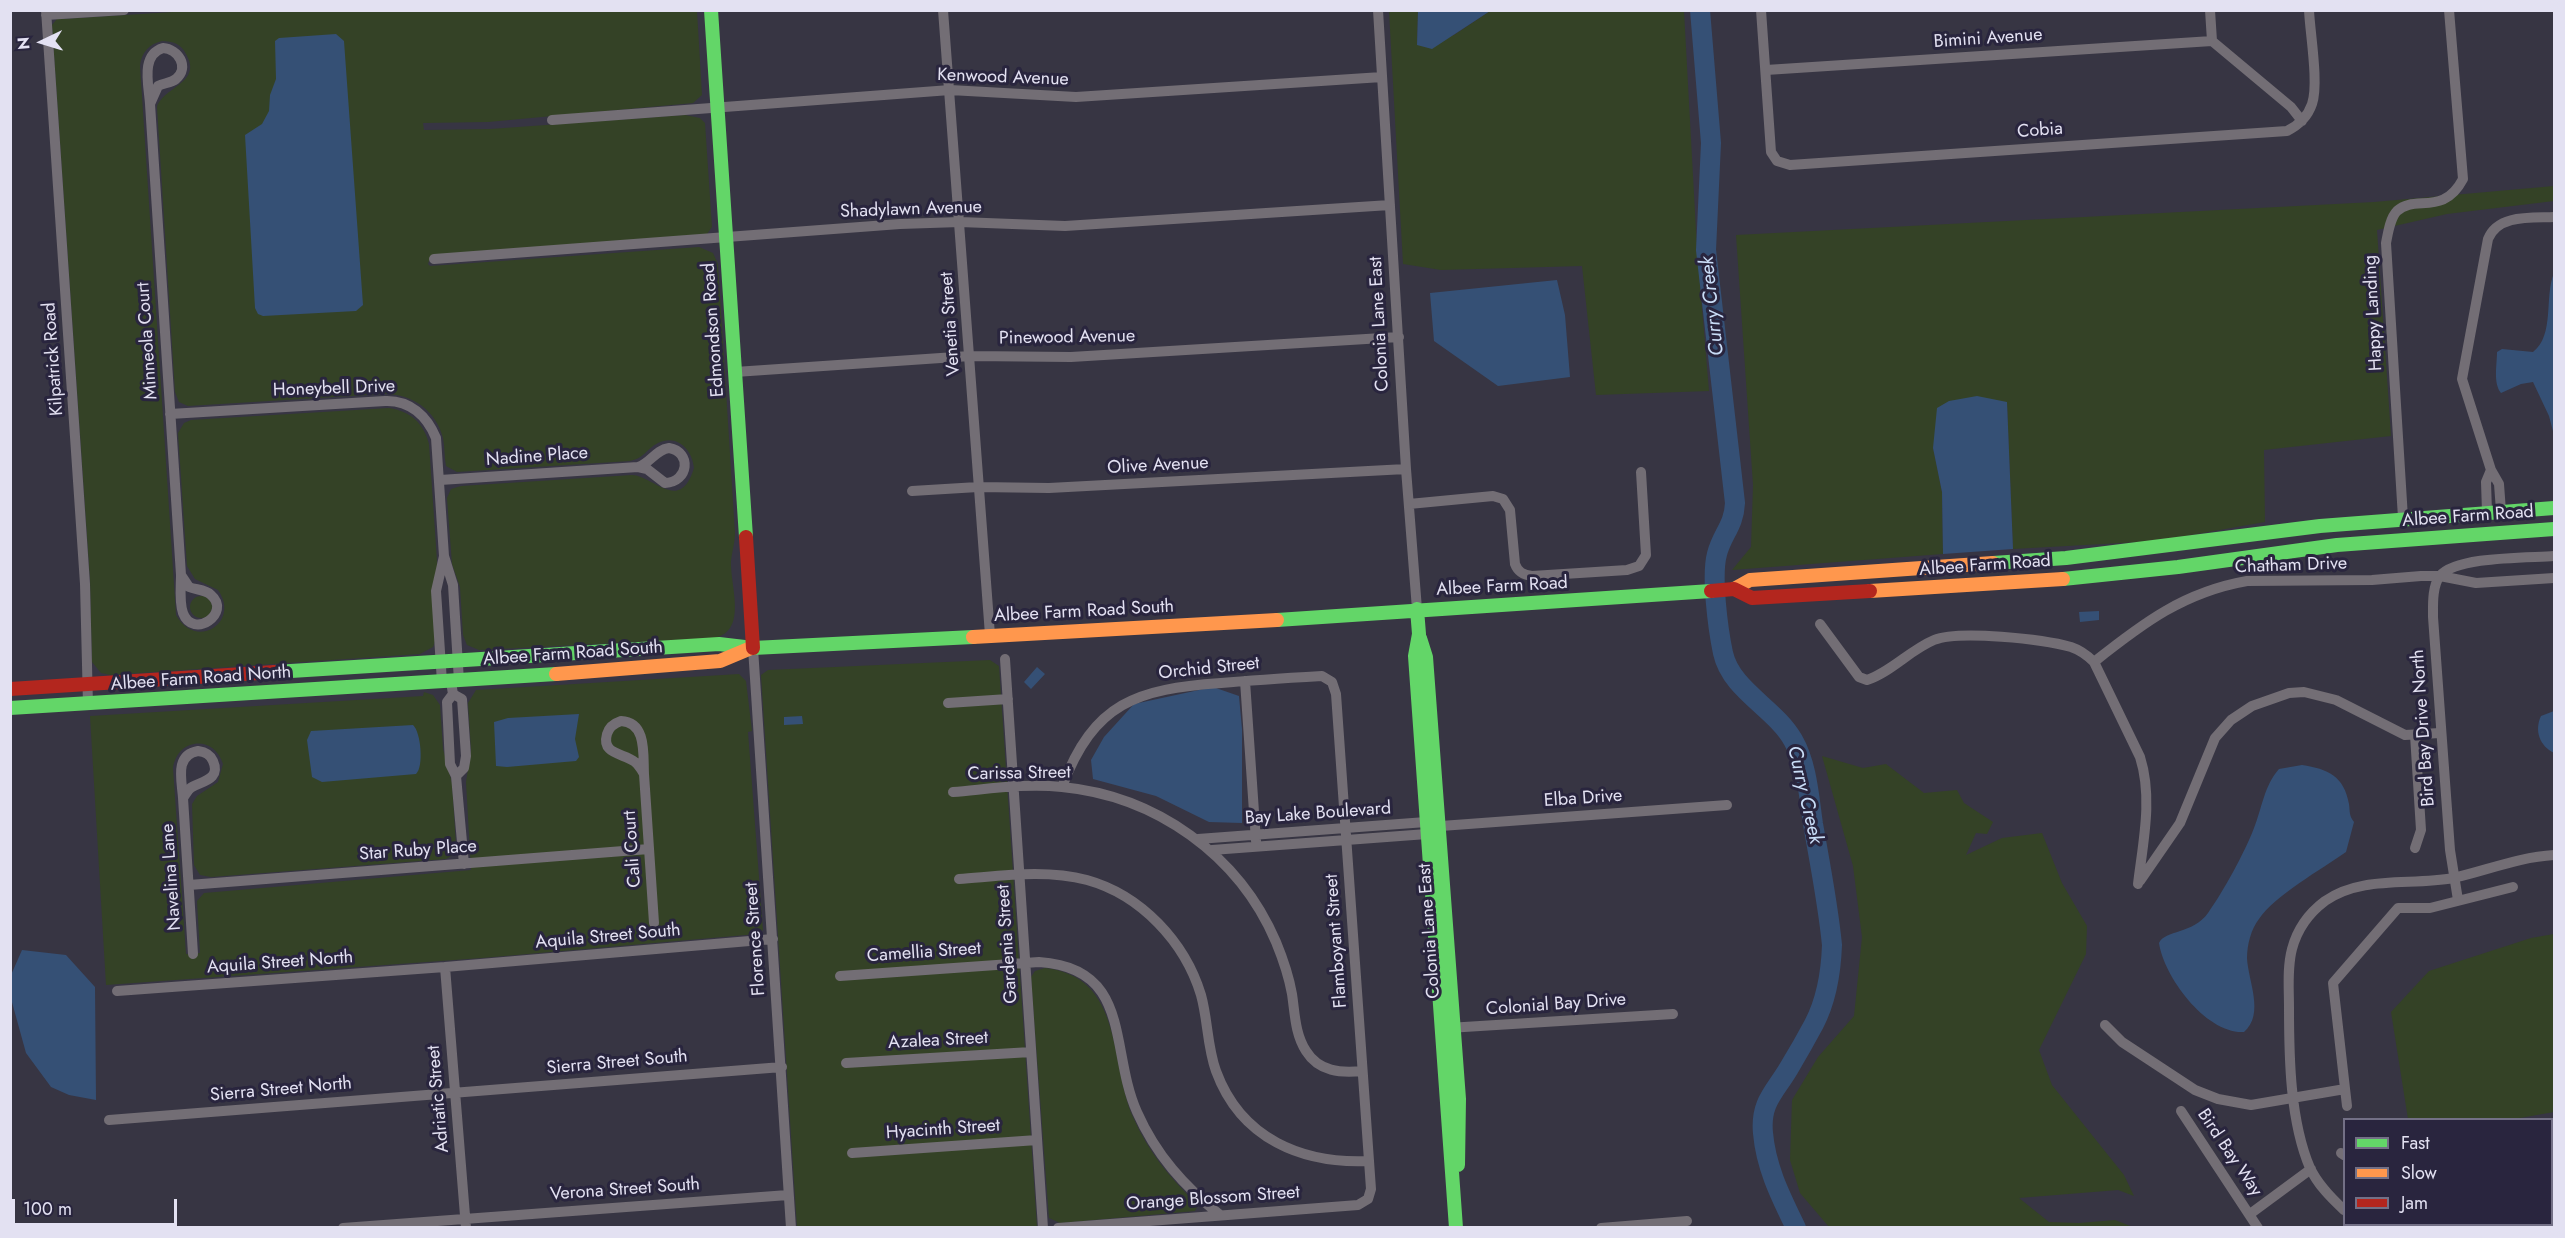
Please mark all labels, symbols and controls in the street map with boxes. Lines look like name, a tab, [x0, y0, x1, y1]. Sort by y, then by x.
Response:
north arrow	[12, 12, 72, 72]
street label: Bimini Avenue	[1933, 24, 2043, 54]
text: N	[12, 36, 35, 50]
street label: Kenwood Avenue	[937, 65, 1069, 91]
street label: Cobia	[2016, 119, 2064, 143]
street label: Shadylawn Avenue	[840, 197, 982, 223]
water label: Curry Creek	[1696, 255, 1730, 357]
street label: Happy Landing	[2360, 255, 2388, 371]
street label: Colonia Lane East	[1366, 256, 1394, 392]
street label: Edmondson Road	[699, 262, 729, 398]
street label: Venetia Street	[937, 271, 965, 377]
street label: Minneola Court	[133, 282, 163, 400]
street label: Kilpatrick Road	[39, 301, 69, 417]
street label: Pinewood Avenue	[999, 326, 1135, 350]
street label: Honeybell Drive	[273, 376, 395, 402]
street label: Nadine Place	[485, 443, 589, 471]
street label: Olive Avenue	[1107, 453, 1209, 479]
street label: Albee Farm Road	[2402, 502, 2534, 532]
street label: Albee Farm Road	[1919, 551, 2051, 581]
street label: Chatham Drive	[2234, 553, 2348, 579]
street label: Albee Farm Road	[1436, 573, 1568, 601]
street label: Albee Farm Road South	[994, 597, 1174, 627]
street label: Albee Farm Road South	[482, 637, 664, 671]
street label: Bird Bay Drive North	[2408, 649, 2440, 807]
street label: Orchid Street	[1157, 653, 1261, 685]
street label: Albee Farm Road North	[110, 662, 292, 696]
water label: Curry Creek	[1781, 744, 1827, 846]
street label: Carissa Street	[967, 762, 1071, 786]
street label: Elba Drive	[1543, 785, 1623, 813]
street label: Bay Lake Boulevard	[1244, 798, 1392, 830]
street label: Cali Court	[620, 810, 646, 888]
street label: Navelina Lane	[157, 823, 187, 931]
street label: Star Ruby Place	[358, 836, 478, 866]
street label: Colonia Lane East	[1415, 863, 1445, 999]
street label: Flamboyant Street	[1322, 873, 1352, 1009]
street label: Florence Street	[741, 881, 771, 997]
street label: Gardenia Street	[993, 884, 1023, 1004]
street label: Aquila Street South	[534, 920, 682, 954]
street label: Camellia Street	[866, 938, 982, 968]
street label: Aquila Street North	[206, 947, 354, 979]
street label: Colonial Bay Drive	[1485, 989, 1627, 1021]
street label: Azalea Street	[887, 1028, 989, 1054]
street label: Adriatic Street	[424, 1044, 454, 1154]
street label: Sierra Street South	[546, 1046, 688, 1080]
street label: Sierra Street North	[209, 1073, 353, 1107]
street label: Bird Bay Way	[2192, 1105, 2266, 1201]
street label: Hyacinth Street	[885, 1115, 1001, 1145]
legend	[2343, 1118, 2553, 1226]
text: Fast	[2401, 1130, 2430, 1156]
text: Slow	[2401, 1160, 2437, 1186]
street label: Verona Street South	[549, 1174, 701, 1206]
street label: Orange Blossom Street	[1125, 1182, 1301, 1216]
scale bar	[15, 1187, 180, 1225]
text: Jam	[2401, 1190, 2428, 1216]
text: 100 m	[23, 1196, 72, 1222]

